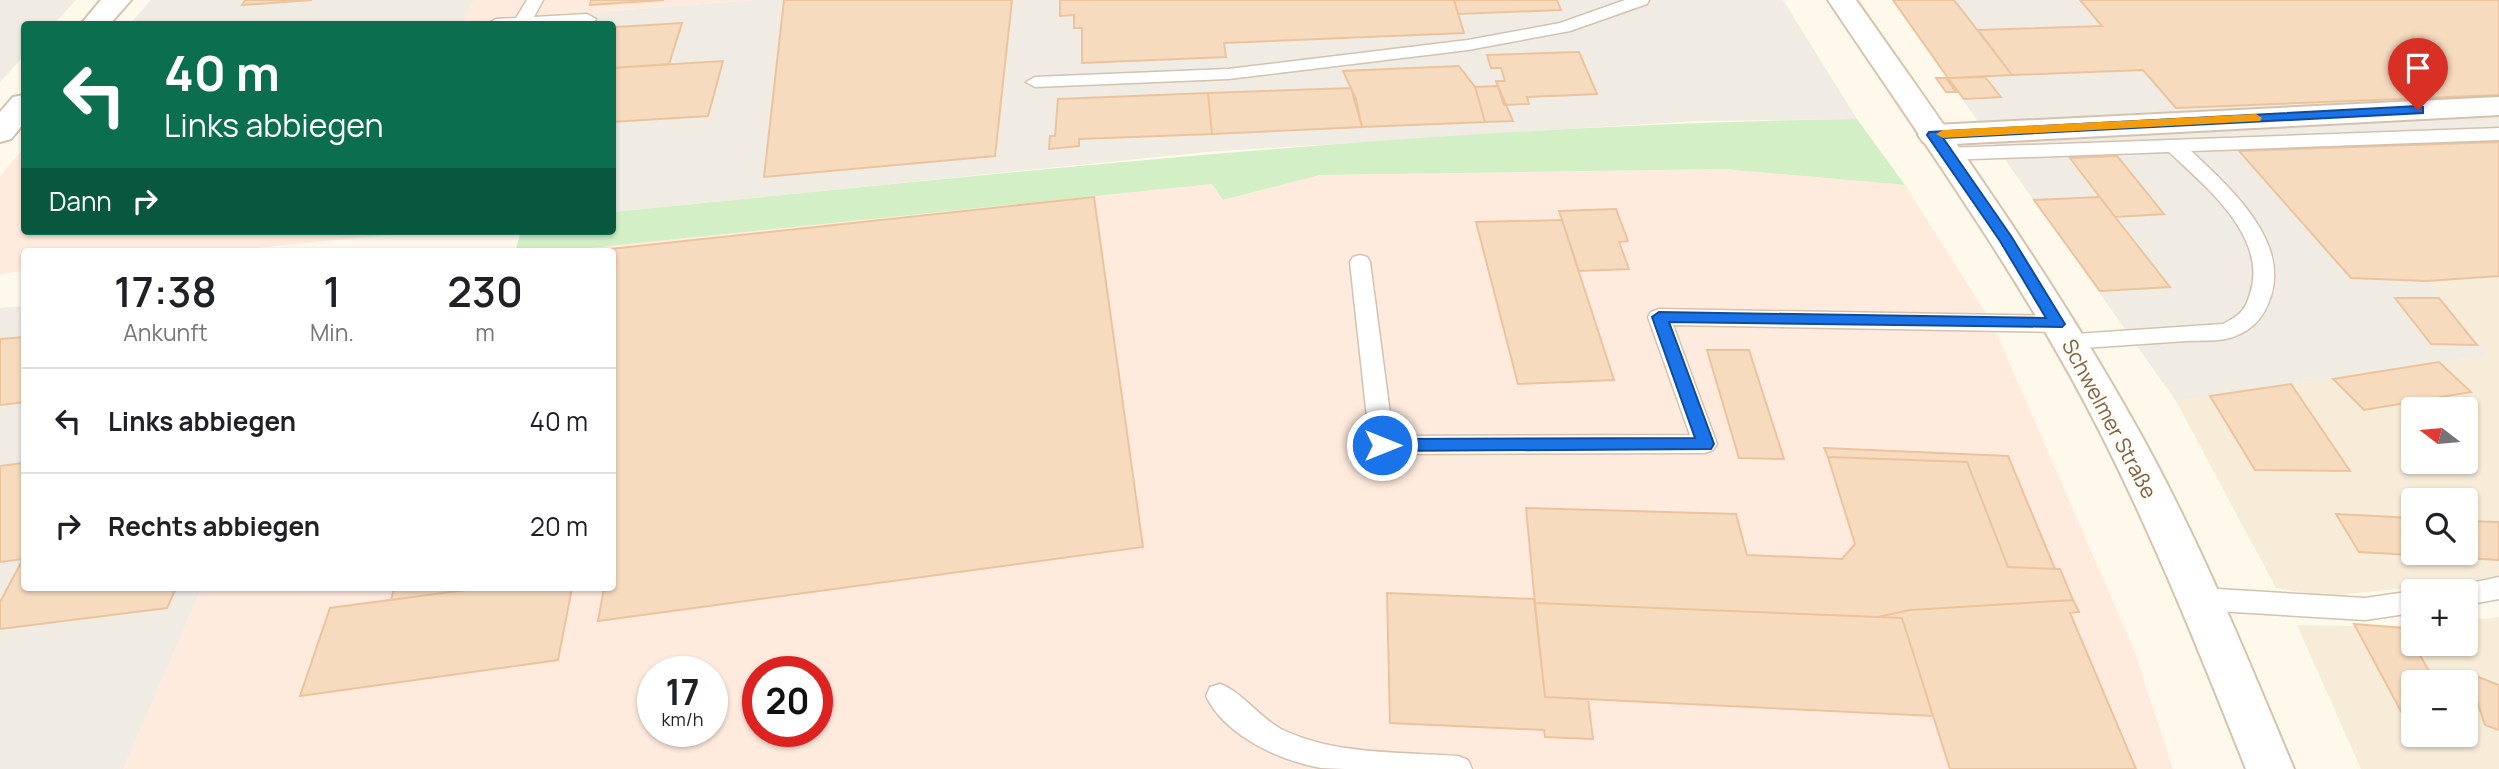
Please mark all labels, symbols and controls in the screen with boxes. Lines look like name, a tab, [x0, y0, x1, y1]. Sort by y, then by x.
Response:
pin	[2388, 38, 2448, 110]
text: 40 m	[164, 39, 280, 106]
icon: left	[49, 49, 140, 140]
icon: arrive	[2399, 49, 2437, 87]
text: Links abbiegen	[164, 103, 384, 147]
icon: right	[126, 182, 164, 220]
text: Dann	[49, 183, 112, 219]
text: 17:38	[114, 262, 217, 320]
text: 1	[323, 262, 341, 320]
text: 230	[447, 262, 523, 320]
text: Ankunft	[123, 316, 208, 348]
text: Min.	[310, 316, 354, 348]
text: m	[475, 316, 495, 348]
street label: Schwelmer Straße	[2056, 334, 2164, 503]
north arrow	[2401, 397, 2478, 474]
map controls	[2401, 397, 2478, 747]
icon: left	[49, 402, 87, 440]
text: Links abbiegen	[108, 403, 296, 439]
text: 40 m	[530, 403, 588, 439]
position arrow	[1345, 408, 1419, 482]
button: search	[2401, 488, 2478, 565]
icon: right	[49, 507, 87, 545]
text: Rechts abbiegen	[108, 508, 320, 544]
text: 20 m	[530, 508, 588, 544]
button: +	[2401, 579, 2478, 656]
speed limit sign: 20	[742, 656, 833, 747]
text: 17	[665, 668, 700, 716]
button: −	[2401, 670, 2478, 747]
text: km/h	[662, 707, 703, 731]

